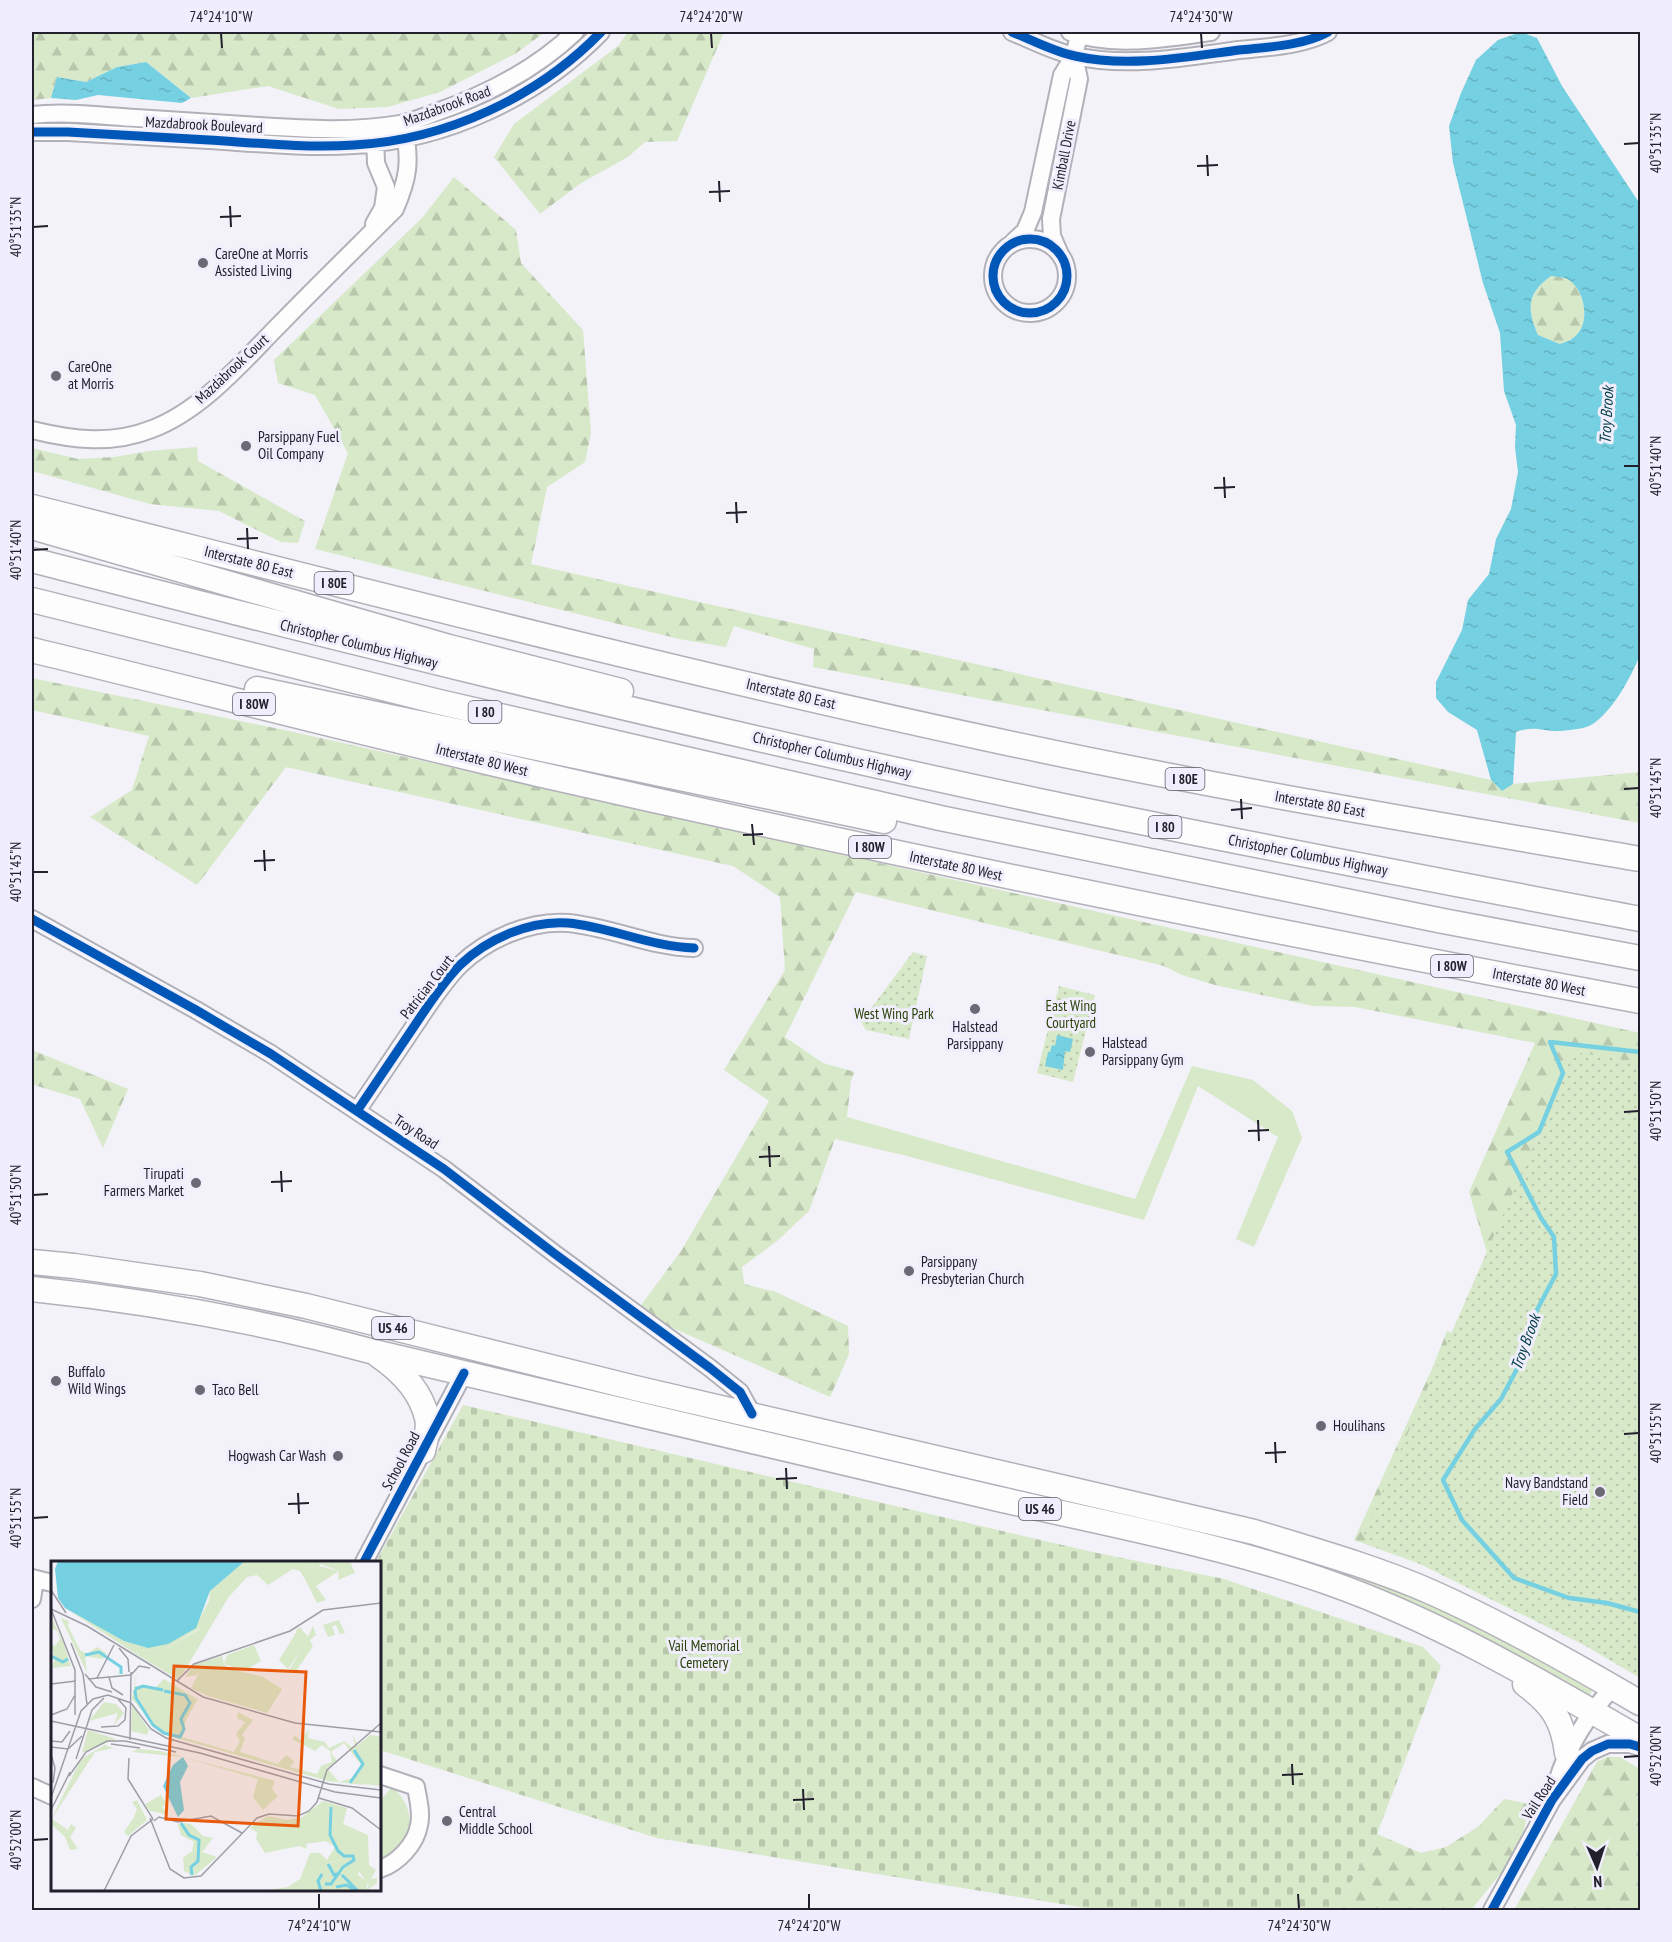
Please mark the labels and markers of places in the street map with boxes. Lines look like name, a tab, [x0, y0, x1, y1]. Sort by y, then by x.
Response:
place label: CareOne at Morris Assisted Living	[215, 244, 308, 280]
marker: CareOne at Morris Assisted Living	[196, 256, 210, 270]
place label: CareOne at Morris	[68, 357, 114, 393]
marker: CareOne at Morris	[49, 369, 63, 383]
place label: Parsippany Fuel Oil Company	[258, 427, 340, 463]
marker: Parsippany Fuel Oil Company	[239, 439, 253, 453]
marker: Halstead Parsippany	[968, 1002, 982, 1016]
place label: Halstead Parsippany	[947, 1017, 1003, 1053]
place label: Halstead Parsippany Gym	[1102, 1033, 1184, 1069]
marker: Halstead Parsippany Gym	[1083, 1045, 1097, 1059]
place label: Tirupati Farmers Market	[104, 1164, 184, 1200]
marker: Tirupati Farmers Market	[189, 1176, 203, 1190]
place label: Parsippany Presbyterian Church	[921, 1252, 1024, 1288]
marker: Parsippany Presbyterian Church	[902, 1264, 916, 1278]
place label: Buffalo Wild Wings	[68, 1362, 126, 1398]
marker: Buffalo Wild Wings	[49, 1374, 63, 1388]
place label: Taco Bell	[212, 1380, 259, 1399]
marker: Taco Bell	[193, 1383, 207, 1397]
place label: Houlihans	[1333, 1416, 1385, 1435]
marker: Houlihans	[1314, 1419, 1328, 1433]
place label: Hogwash Car Wash	[228, 1446, 326, 1465]
marker: Hogwash Car Wash	[331, 1449, 345, 1463]
place label: Navy Bandstand Field	[1505, 1473, 1588, 1509]
marker: Navy Bandstand Field	[1593, 1485, 1607, 1499]
place label: Central Middle School	[459, 1802, 533, 1838]
marker: Central Middle School	[440, 1814, 454, 1828]

